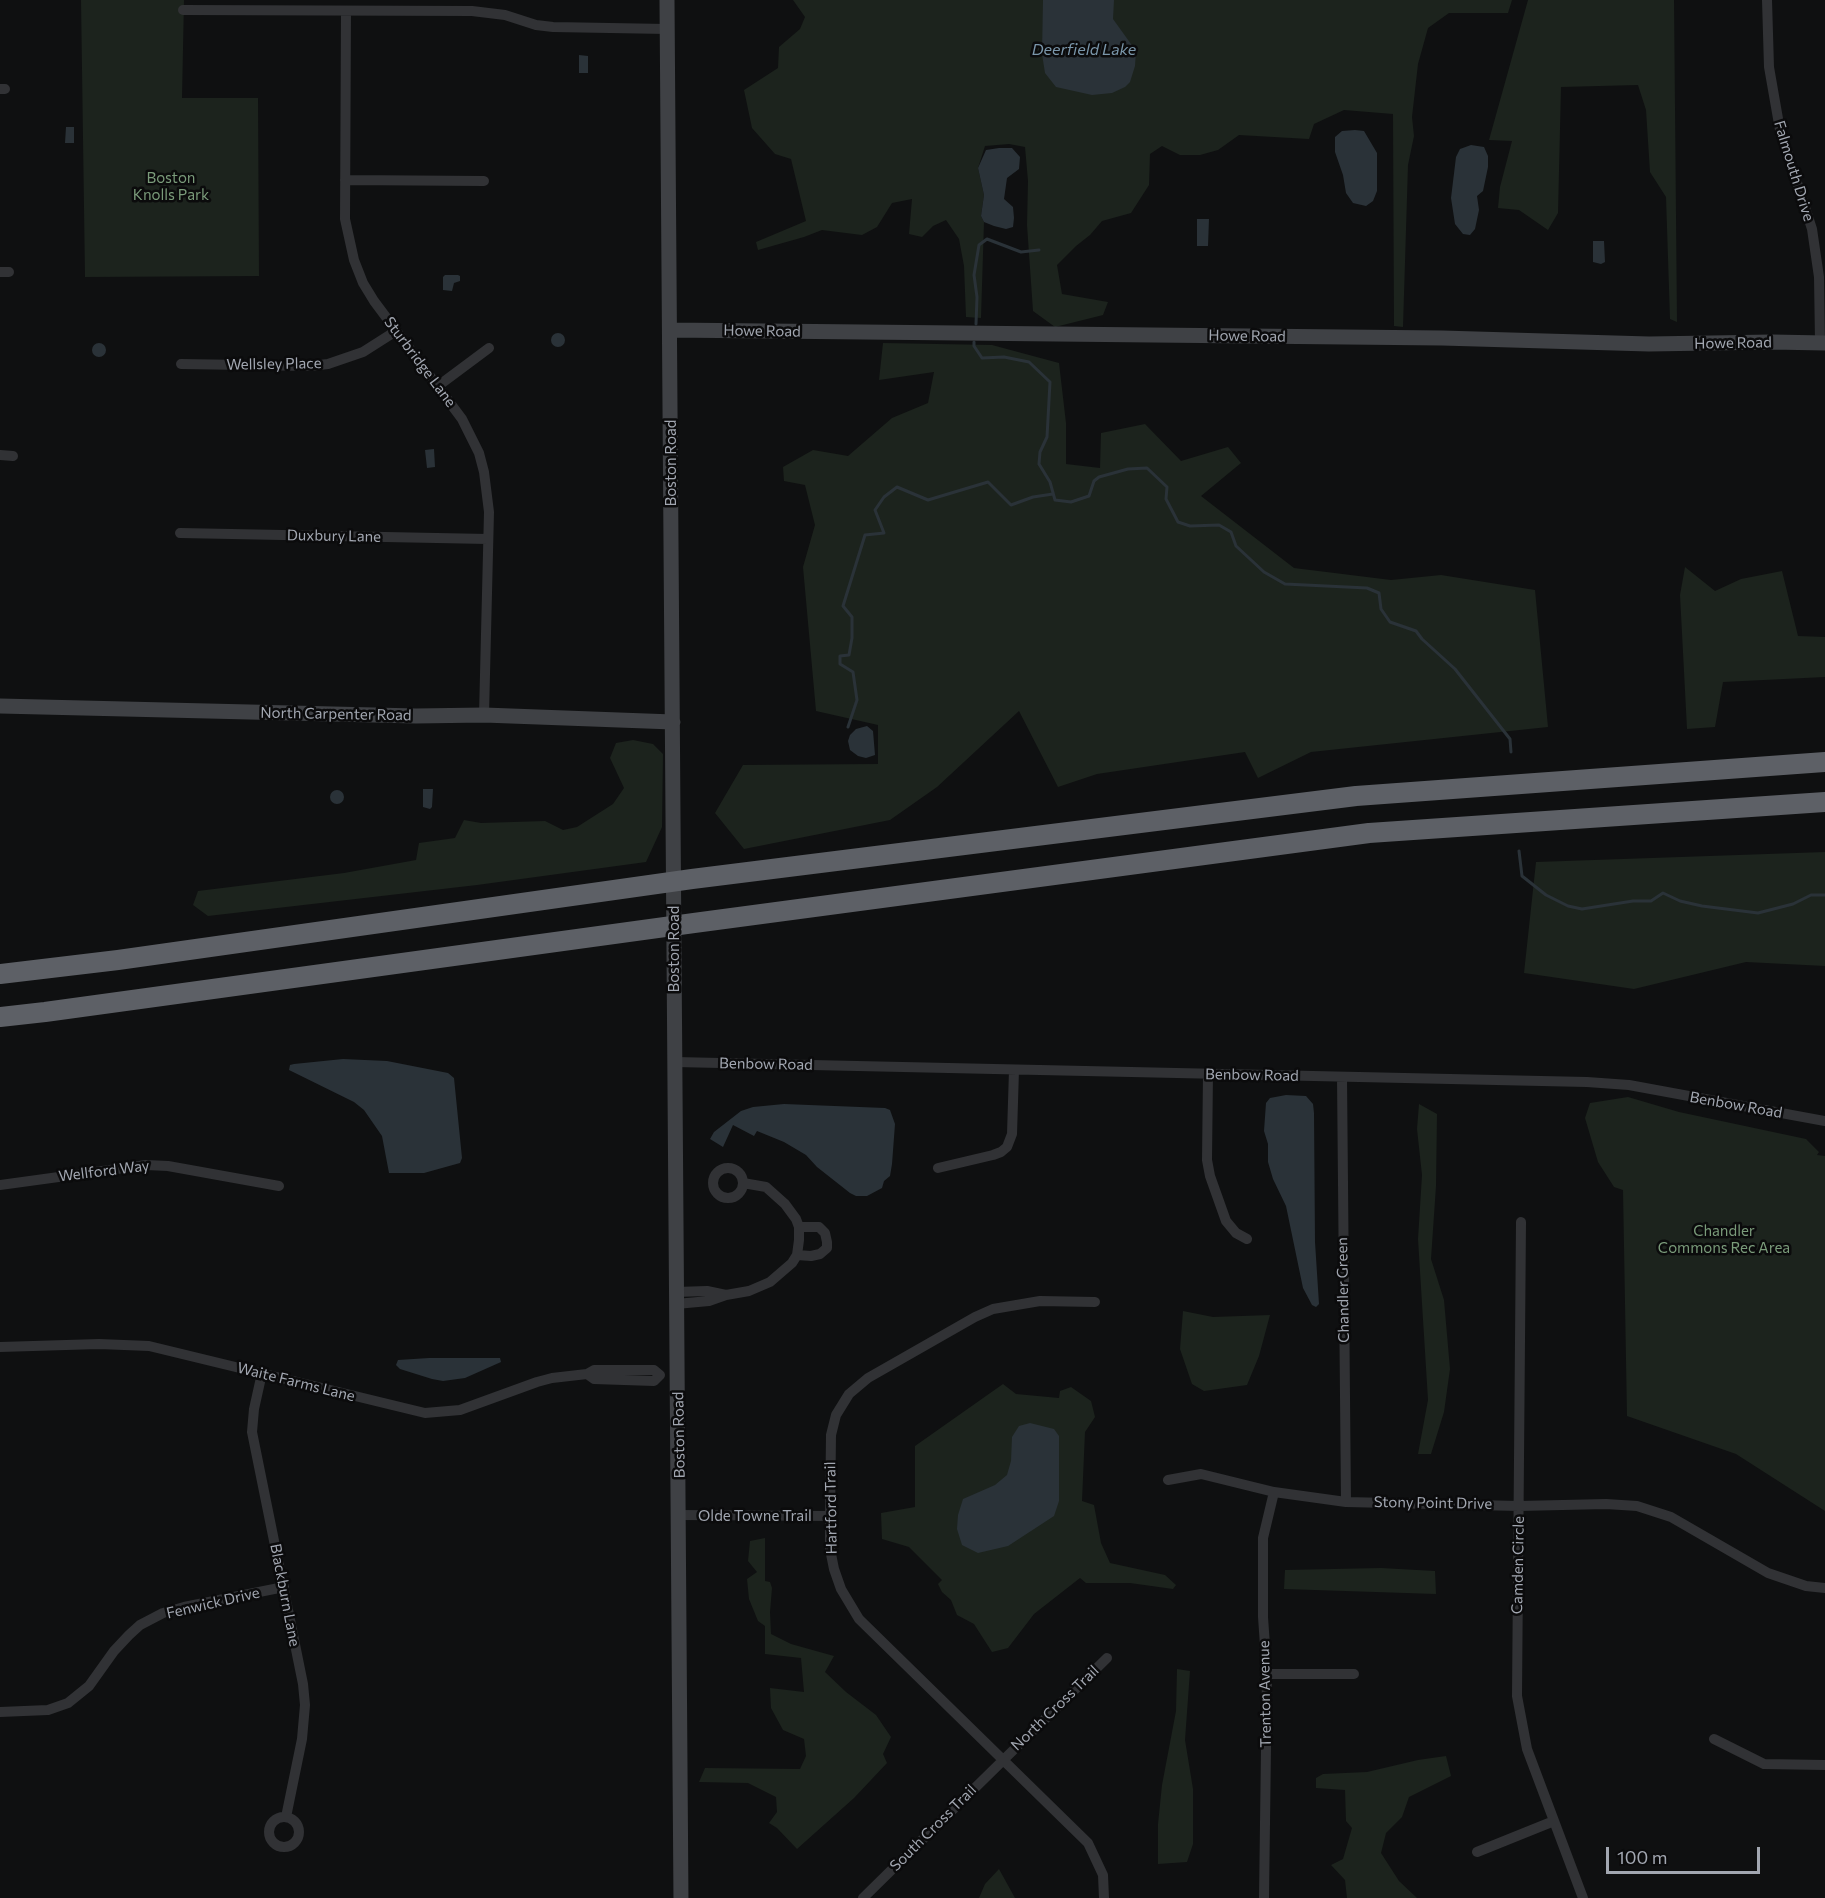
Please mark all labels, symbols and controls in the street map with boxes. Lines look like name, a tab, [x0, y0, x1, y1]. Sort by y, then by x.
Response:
water label: Deerfield Lake	[1032, 40, 1136, 60]
street label: Falmouth Drive	[1770, 119, 1818, 223]
park label: Boston Knolls Park	[133, 169, 209, 204]
street label: Sturbridge Lane	[380, 313, 460, 411]
street label: Howe Road	[723, 321, 801, 341]
street label: Howe Road	[1208, 326, 1286, 346]
street label: Howe Road	[1694, 333, 1772, 353]
street label: Wellsley Place	[226, 354, 322, 374]
street label: Boston Road	[662, 420, 680, 506]
street label: Duxbury Lane	[287, 526, 381, 546]
street label: North Carpenter Road	[260, 704, 412, 724]
street label: Boston Road	[665, 906, 683, 992]
street label: Benbow Road	[719, 1054, 813, 1074]
street label: Benbow Road	[1205, 1065, 1299, 1085]
street label: Benbow Road	[1688, 1088, 1784, 1122]
street label: Wellford Way	[57, 1156, 151, 1186]
park label: Chandler Commons Rec Area	[1658, 1222, 1790, 1257]
street label: Chandler Green	[1333, 1237, 1353, 1343]
street label: Waite Farms Lane	[235, 1359, 357, 1405]
street label: Boston Road	[669, 1391, 689, 1479]
street label: Hartford Trail	[821, 1461, 841, 1555]
street label: Stony Point Drive	[1374, 1493, 1492, 1513]
street label: Olde Towne Trail	[698, 1507, 812, 1525]
street label: Camden Circle	[1508, 1516, 1528, 1614]
street label: Blackburn Lane	[266, 1542, 304, 1648]
street label: Fenwick Drive	[165, 1584, 261, 1622]
street label: Trenton Avenue	[1255, 1640, 1275, 1748]
street label: North Cross Trail	[1007, 1662, 1103, 1754]
street label: South Cross Trail	[886, 1781, 980, 1875]
scale bar	[1609, 1835, 1764, 1873]
text: 100 m	[1617, 1846, 1667, 1868]

